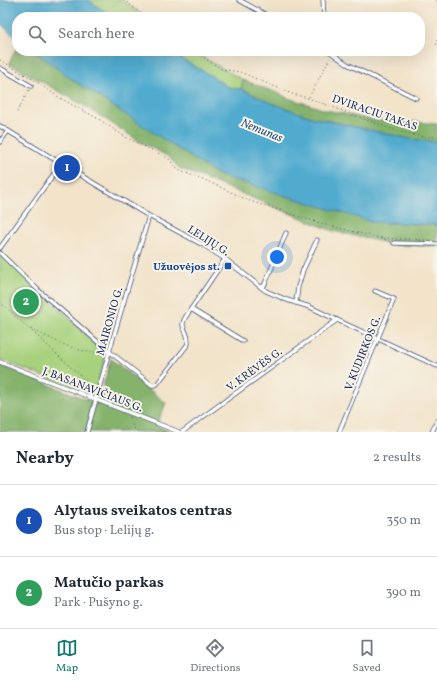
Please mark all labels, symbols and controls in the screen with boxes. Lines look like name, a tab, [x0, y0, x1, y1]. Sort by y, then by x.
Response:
search box	[12, 12, 425, 56]
icon: search	[26, 23, 48, 45]
text: Search here	[58, 24, 135, 45]
street label: DVIRACIU TAKAS	[330, 92, 419, 135]
water label: Nemunas	[238, 115, 286, 147]
pin: 1	[54, 153, 80, 183]
street label: LELIJŲ G.	[184, 223, 232, 260]
your location	[267, 247, 287, 267]
place label: Užuovėjos st.	[153, 260, 220, 275]
marker: Užuovėjos st.	[223, 261, 233, 271]
street label: MAIRONIO G.	[94, 285, 127, 357]
pin: 2	[13, 287, 39, 317]
street label: V. KUDIRKOS G.	[342, 314, 385, 393]
street label: V. KRĖVĖS G.	[224, 345, 286, 396]
street label: J. BASANAVIČIAUS G.	[40, 364, 145, 417]
text: Nearby	[16, 447, 74, 470]
text: 2 results	[373, 449, 421, 467]
text: Alytaus sveikatos centras	[54, 501, 232, 522]
text: 1	[26, 512, 32, 530]
text: 350 m	[386, 512, 421, 530]
text: Bus stop · Lelijų g.	[54, 522, 154, 540]
text: Matučio parkas	[54, 573, 164, 594]
text: 2	[26, 584, 32, 602]
text: 390 m	[386, 584, 421, 602]
text: Park · Pušyno g.	[54, 594, 143, 612]
tab: Map	[56, 637, 78, 676]
tab: Directions	[190, 637, 241, 676]
tab: Saved	[353, 637, 381, 676]

